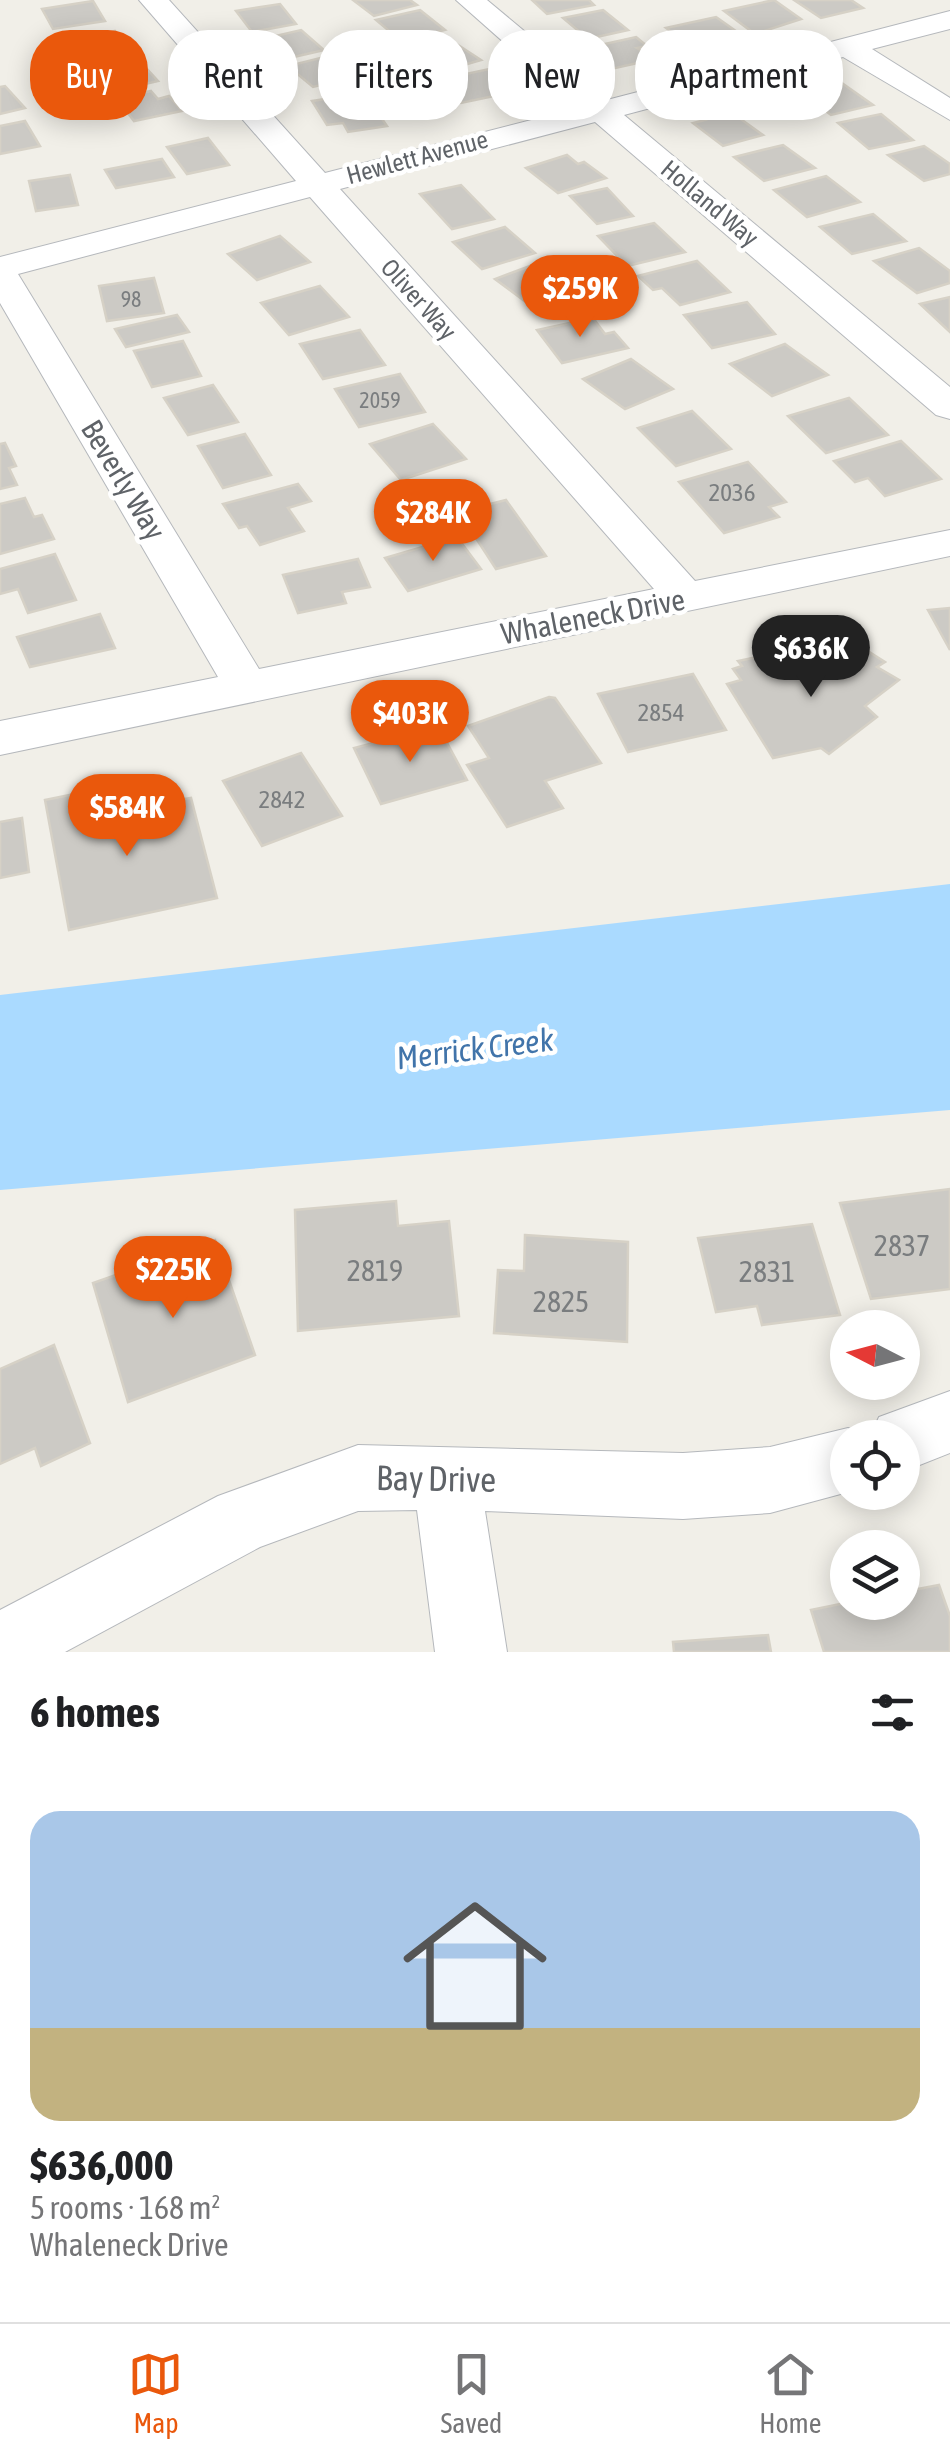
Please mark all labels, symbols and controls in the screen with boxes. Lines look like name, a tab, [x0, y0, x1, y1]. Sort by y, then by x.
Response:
chip: Buy	[30, 30, 148, 120]
chip: Rent	[168, 30, 298, 120]
chip: Filters	[318, 30, 468, 120]
chip: New	[488, 30, 615, 120]
chip: Apartment	[635, 30, 843, 120]
street label: Hewlett Avenue	[343, 125, 491, 189]
street label: Holland Way	[656, 154, 764, 252]
street label: Oliver Way	[376, 253, 462, 345]
pin: $259K	[510, 255, 650, 340]
text: $259K	[543, 269, 617, 306]
house number: 98	[121, 286, 141, 312]
house number: 2059	[359, 387, 401, 413]
street label: Beverly Way	[75, 414, 173, 545]
house number: 2036	[708, 478, 756, 506]
pin: $284K	[363, 479, 503, 564]
text: $284K	[396, 493, 470, 530]
street label: Whaleneck Drive	[498, 582, 687, 650]
pin: $636K	[741, 615, 881, 700]
text: $636K	[774, 629, 848, 666]
pin: $403K	[340, 680, 480, 765]
text: $403K	[373, 694, 447, 731]
house number: 2854	[637, 698, 685, 726]
pin: $584K	[57, 774, 197, 859]
house number: 2842	[258, 785, 306, 813]
text: $584K	[90, 788, 164, 825]
water label: Merrick Creek	[394, 1020, 556, 1076]
house number: 2837	[874, 1228, 930, 1262]
pin: $225K	[103, 1236, 243, 1321]
text: $225K	[136, 1250, 210, 1287]
house number: 2819	[347, 1253, 403, 1287]
house number: 2831	[739, 1254, 795, 1288]
house number: 2825	[533, 1284, 589, 1318]
north arrow	[830, 1310, 920, 1400]
map controls	[830, 1310, 920, 1620]
button: locate	[830, 1420, 920, 1510]
street label: Bay Drive	[376, 1457, 496, 1499]
button: layers	[830, 1530, 920, 1620]
icon: filters	[865, 1685, 920, 1740]
text: 6 homes	[30, 1688, 160, 1736]
icon: home	[385, 1876, 565, 2056]
text: $636,000	[30, 2141, 174, 2189]
text: 5 rooms · 168 m²	[30, 2189, 220, 2226]
text: Whaleneck Drive	[30, 2226, 229, 2263]
tab: Map	[128, 2347, 183, 2439]
tab: Saved	[440, 2347, 502, 2439]
tab: Home	[759, 2347, 822, 2439]

